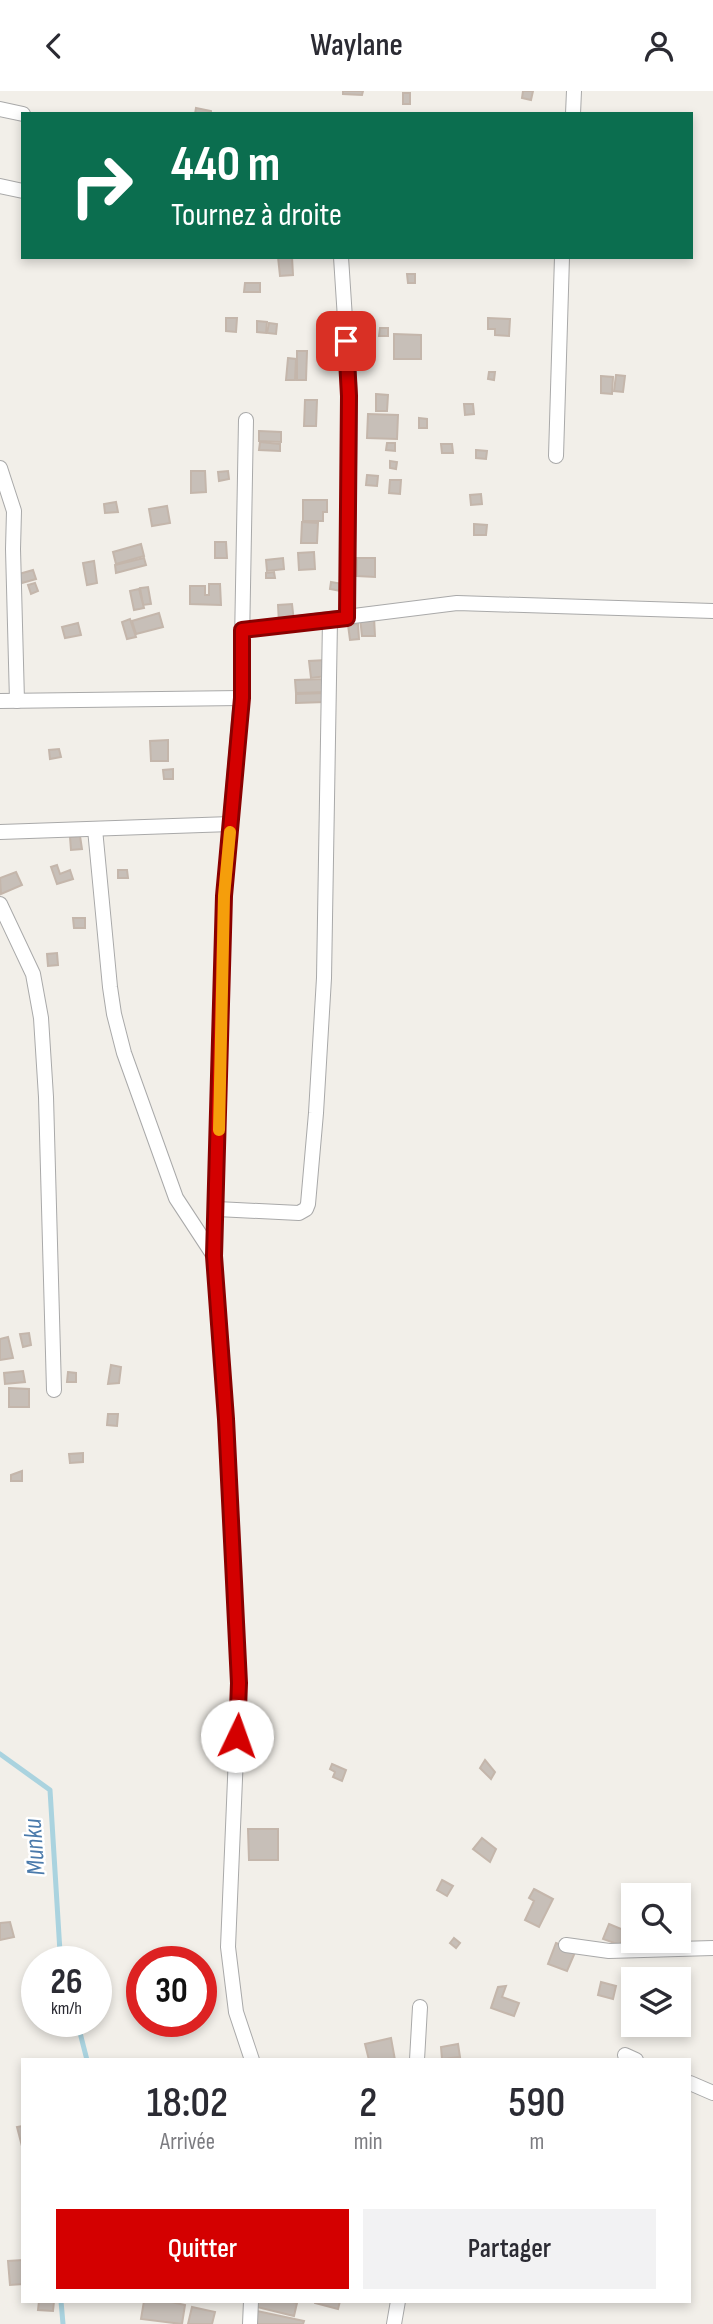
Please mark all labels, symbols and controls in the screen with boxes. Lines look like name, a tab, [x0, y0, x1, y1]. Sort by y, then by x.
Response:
text: Waylane	[310, 26, 403, 65]
icon: back	[35, 27, 73, 65]
icon: person	[640, 27, 678, 65]
text: 440 m	[171, 136, 280, 195]
icon: right	[56, 140, 147, 231]
text: Tournez à droite	[171, 196, 342, 235]
pin	[316, 311, 376, 371]
icon: arrive	[327, 322, 365, 360]
position arrow	[200, 1699, 274, 1773]
water label: Munku	[18, 1817, 52, 1877]
map controls	[621, 1883, 691, 2037]
button: search	[621, 1883, 691, 1953]
speed limit sign: 30	[126, 1946, 217, 2037]
text: 26	[51, 1961, 82, 2004]
button: layers	[621, 1967, 691, 2037]
text: km/h	[51, 1998, 82, 2019]
text: 18:02	[147, 2078, 228, 2129]
text: 2	[359, 2078, 377, 2129]
text: 590	[509, 2078, 565, 2129]
text: Arrivée	[160, 2128, 215, 2156]
text: min	[354, 2128, 383, 2156]
text: m	[529, 2128, 544, 2156]
button: Quitter	[56, 2209, 349, 2289]
button: Partager	[363, 2209, 656, 2289]

